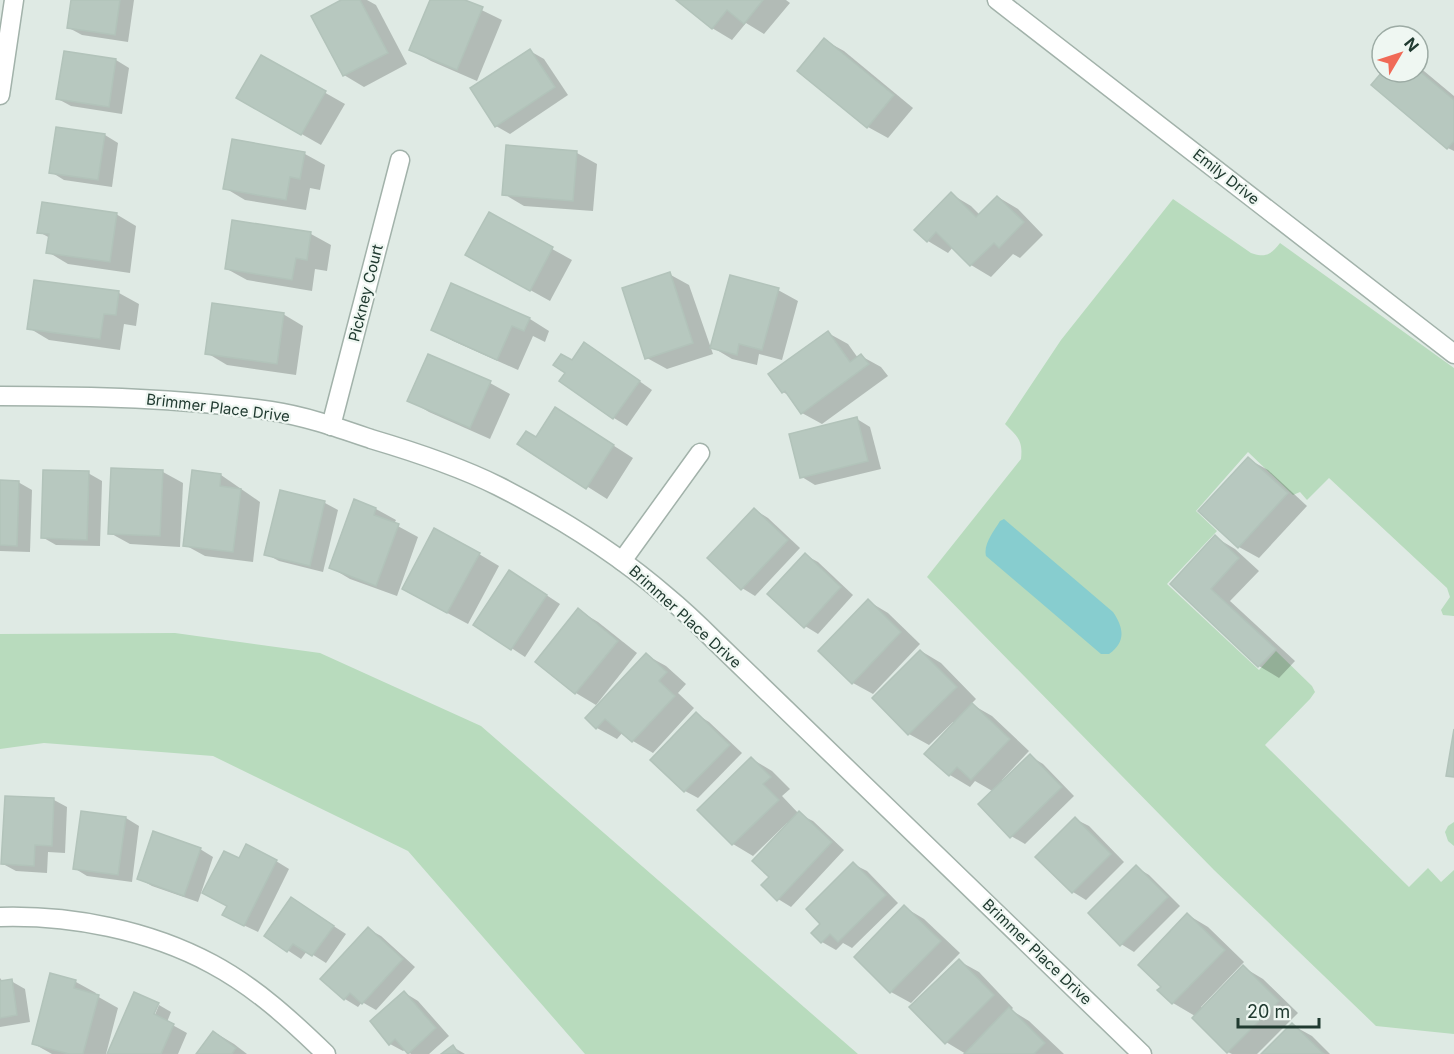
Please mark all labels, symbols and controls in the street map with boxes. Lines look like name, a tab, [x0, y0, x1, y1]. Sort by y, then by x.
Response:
north arrow	[1370, 24, 1430, 84]
text: N	[1400, 34, 1423, 56]
street label: Emily Drive	[1189, 145, 1263, 209]
street label: Pickney Court	[344, 242, 387, 343]
street label: Brimmer Place Drive	[145, 389, 291, 426]
street label: Brimmer Place Drive	[625, 561, 745, 672]
street label: Brimmer Place Drive	[979, 895, 1096, 1009]
scale bar	[1238, 991, 1319, 1029]
text: 20 m	[1247, 1001, 1290, 1022]

